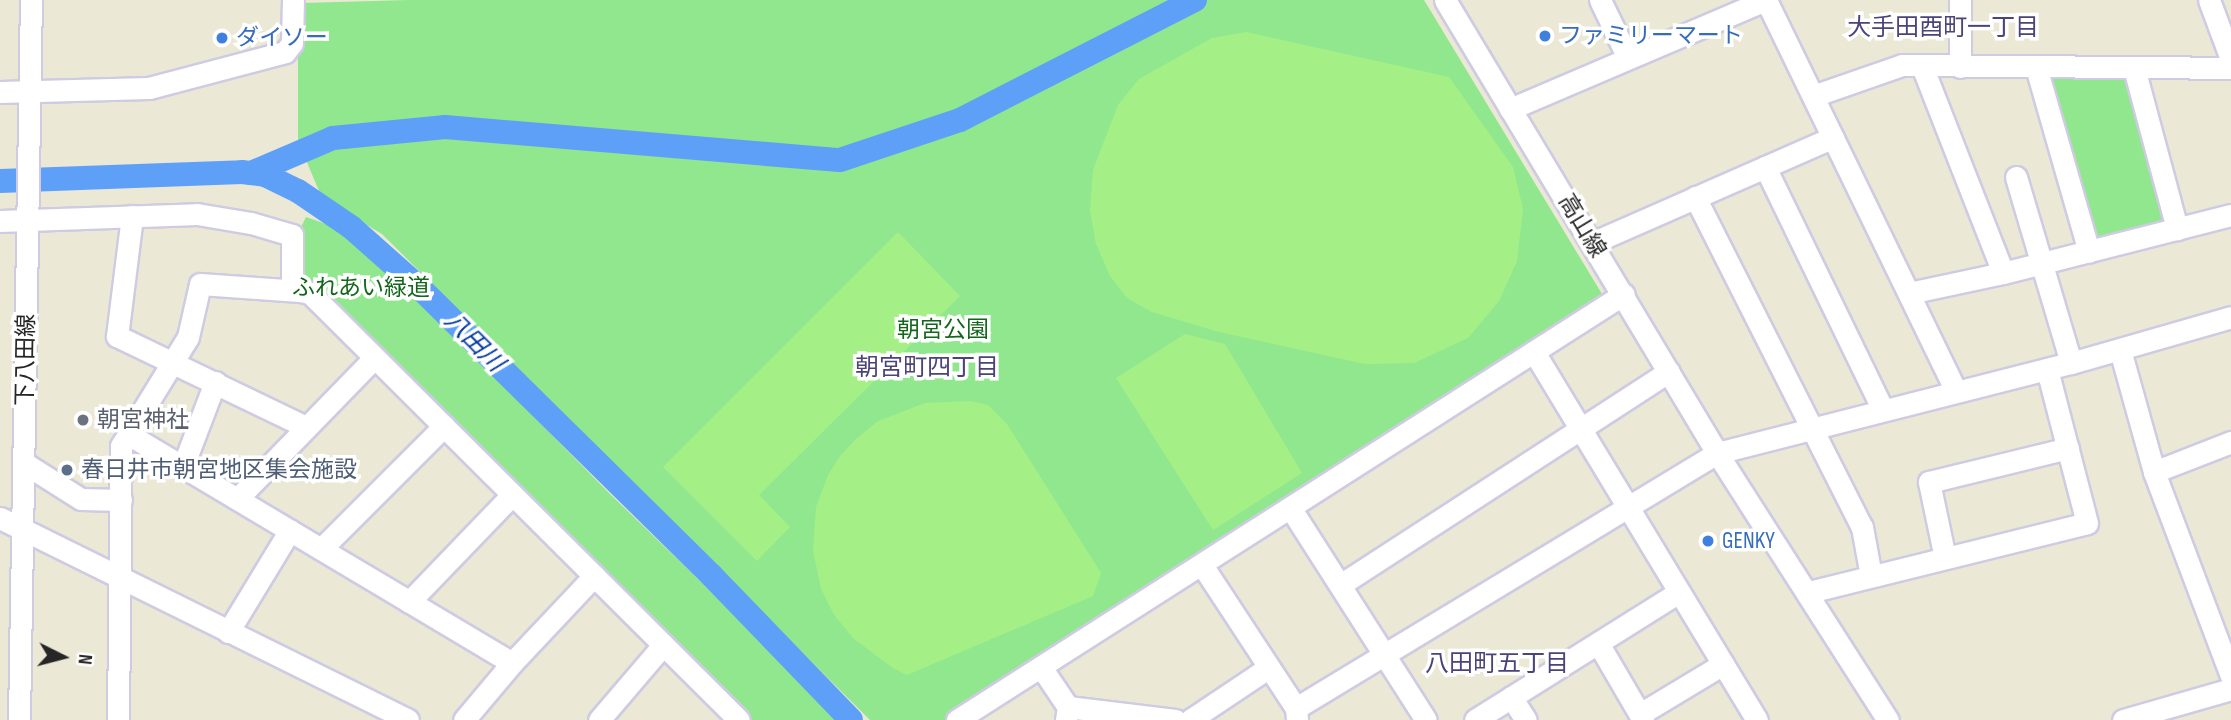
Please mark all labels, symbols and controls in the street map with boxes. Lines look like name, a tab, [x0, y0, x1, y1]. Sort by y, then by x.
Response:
district label: 大手田酉町一丁目	[1847, 14, 2039, 42]
place label: ファミリーマート	[1559, 22, 1743, 50]
place label: ダイソー	[236, 24, 328, 52]
marker: ファミリーマート	[1537, 28, 1553, 44]
marker: ダイソー	[214, 30, 230, 46]
street label: 高山線	[1552, 189, 1612, 263]
park label: ふれあい緑道	[292, 274, 430, 302]
water label: 八田川	[438, 306, 510, 378]
street label: 下八田線	[11, 314, 41, 406]
park label: 朝宮公園	[897, 316, 989, 344]
district label: 朝宮町四丁目	[855, 354, 999, 382]
place label: 朝宮神社	[97, 406, 189, 434]
marker: 朝宮神社	[75, 412, 91, 428]
place label: 春日井市朝宮地区集会施設	[81, 456, 357, 484]
marker: 春日井市朝宮地区集会施設	[59, 462, 75, 478]
place label: GENKY	[1722, 527, 1775, 555]
marker: GENKY	[1700, 533, 1716, 549]
north arrow	[28, 622, 98, 692]
district label: 八田町五丁目	[1425, 650, 1569, 678]
text: N	[72, 653, 96, 665]

